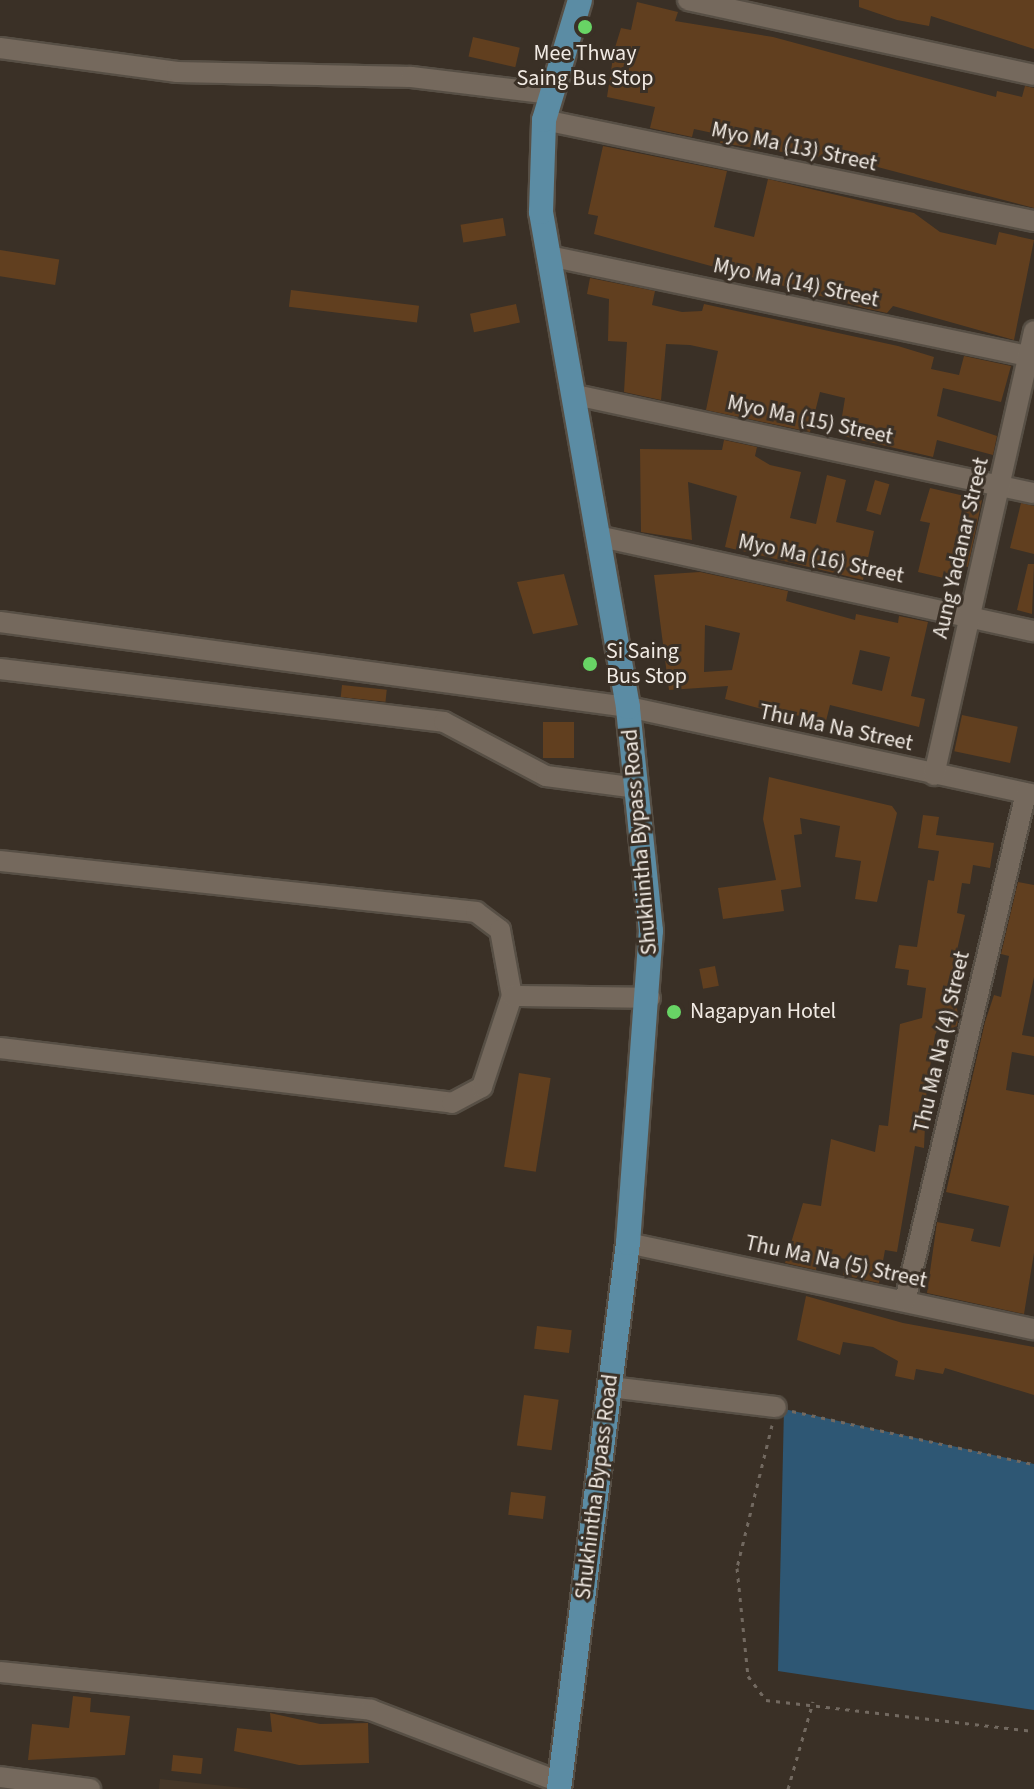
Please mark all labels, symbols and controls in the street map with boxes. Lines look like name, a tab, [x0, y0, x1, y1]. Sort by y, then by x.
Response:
marker: Mee Thway Saing Bus Stop	[576, 18, 594, 36]
place label: Mee Thway Saing Bus Stop	[517, 40, 653, 92]
street label: Myo Ma (13) Street	[709, 117, 879, 177]
street label: Myo Ma (14) Street	[711, 253, 881, 313]
street label: Myo Ma (15) Street	[725, 390, 895, 450]
street label: Aung Yadanar Street	[927, 455, 995, 641]
street label: Myo Ma (16) Street	[736, 529, 906, 589]
place label: Si Saing Bus Stop	[606, 638, 687, 690]
marker: Si Saing Bus Stop	[581, 655, 599, 673]
street label: Thu Ma Na Street	[757, 699, 915, 757]
street label: Shukhintha Bypass Road	[617, 728, 663, 956]
street label: Thu Ma Na (4) Street	[908, 949, 976, 1135]
place label: Nagapyan Hotel	[690, 999, 836, 1025]
marker: Nagapyan Hotel	[665, 1003, 683, 1021]
street label: Thu Ma Na (5) Street	[743, 1230, 929, 1294]
street label: Shukhintha Bypass Road	[570, 1373, 624, 1601]

